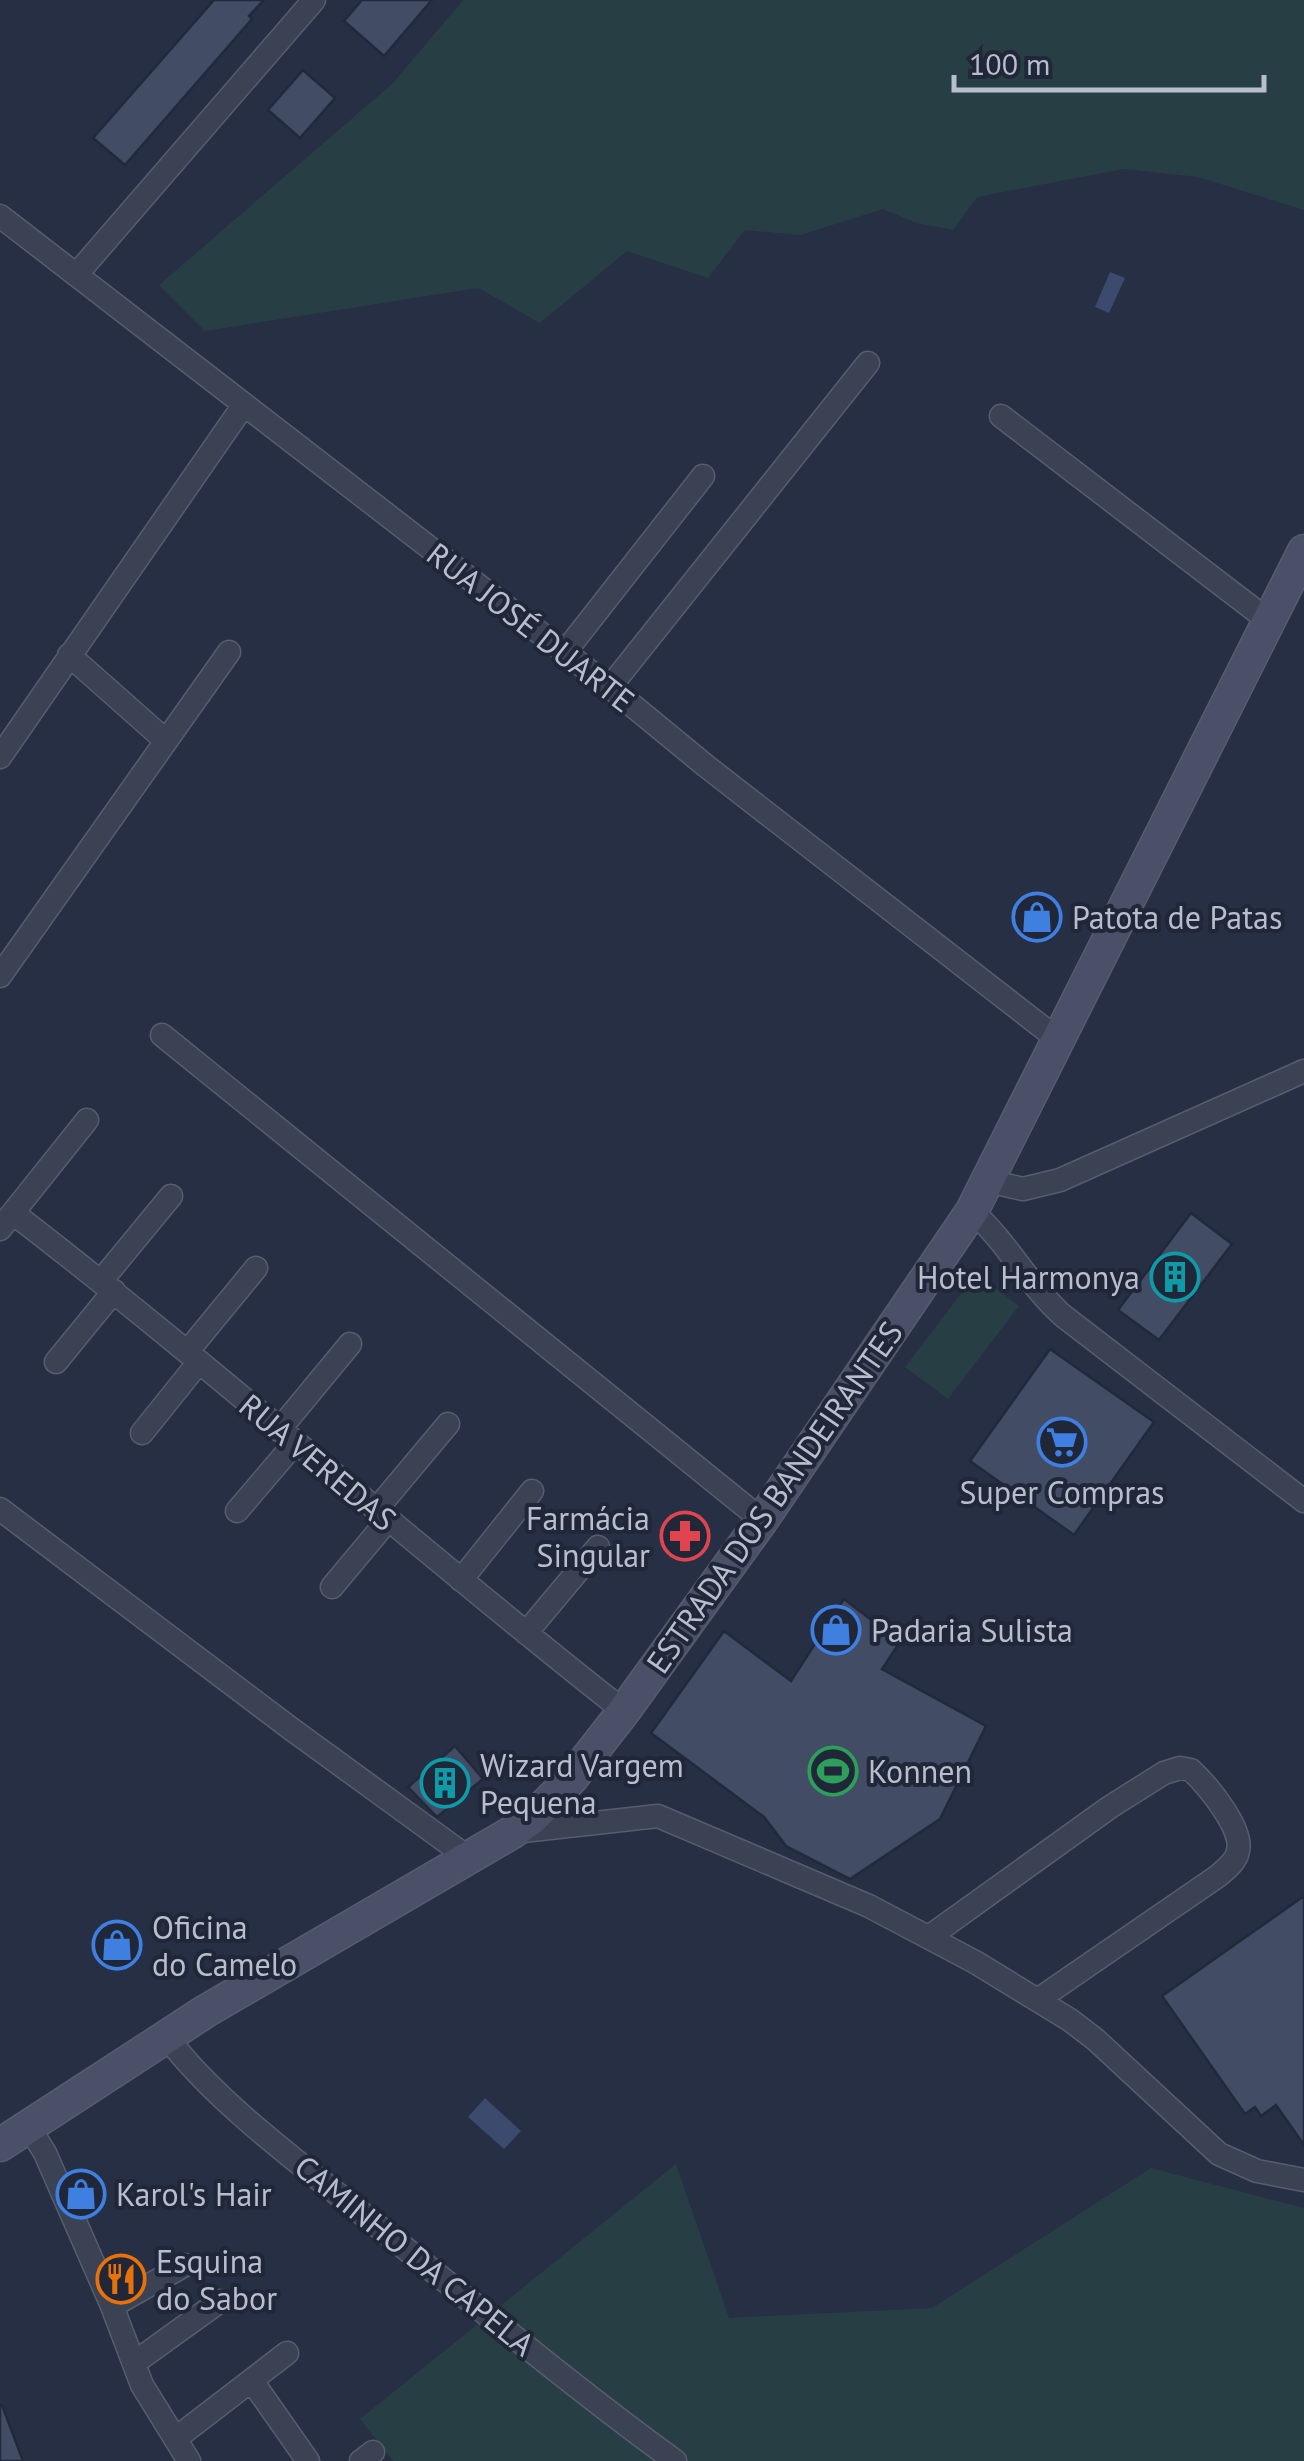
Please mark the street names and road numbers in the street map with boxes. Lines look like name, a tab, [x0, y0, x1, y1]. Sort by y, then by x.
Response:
street label: RUA JOSÉ DUARTE	[419, 533, 643, 721]
street label: ESTRADA DOS BANDEIRANTES	[636, 1313, 912, 1681]
street label: RUA VEREDAS	[231, 1384, 405, 1540]
street label: CAMINHO DA CAPELA	[286, 2145, 544, 2365]

